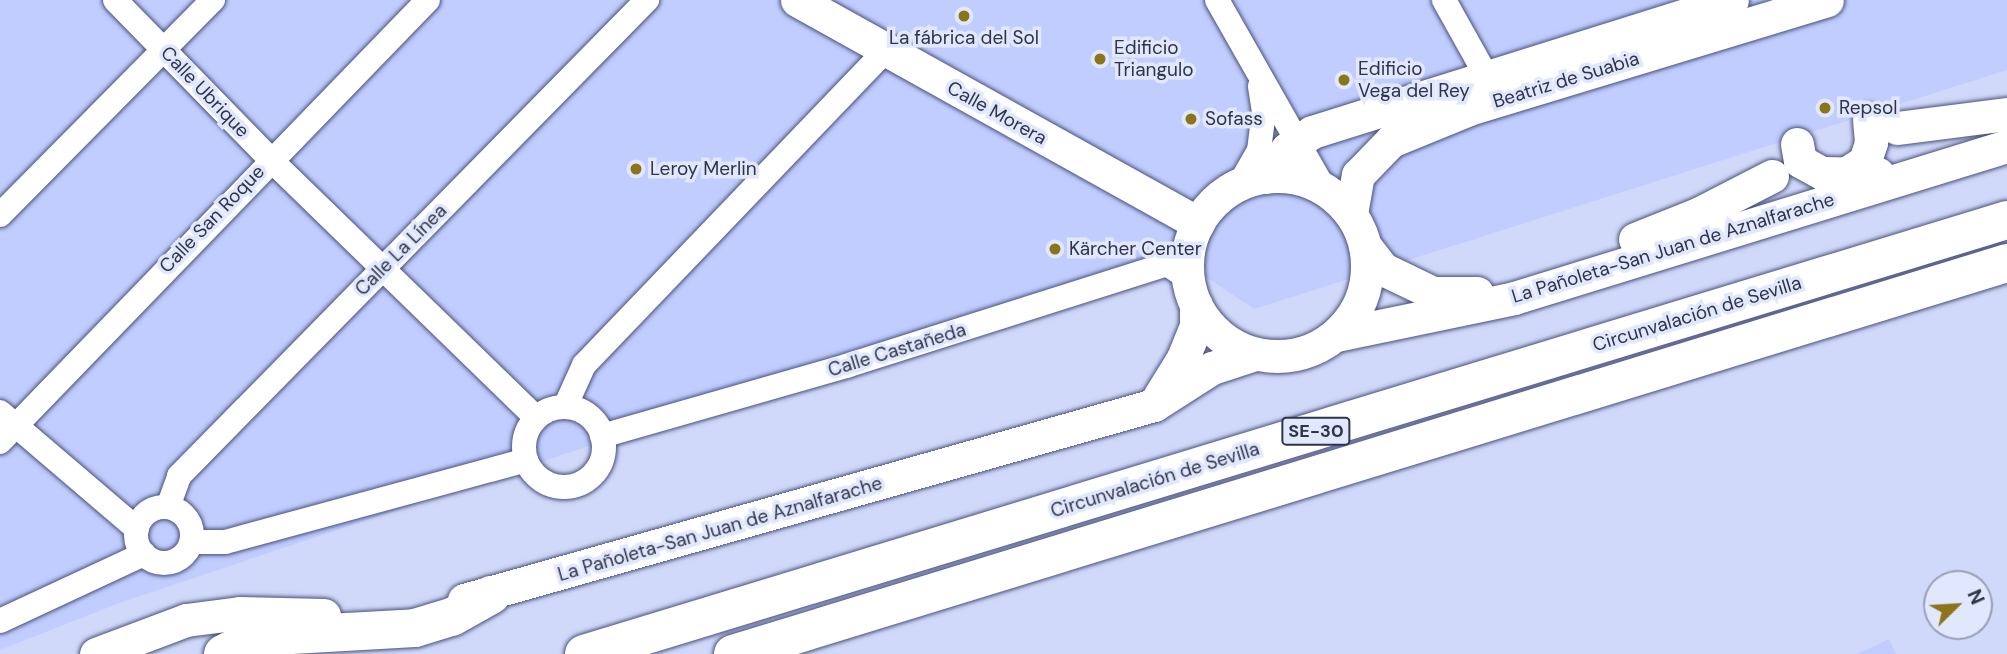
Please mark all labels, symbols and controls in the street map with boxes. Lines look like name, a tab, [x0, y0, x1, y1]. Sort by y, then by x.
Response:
marker: La fábrica del Sol	[956, 8, 972, 24]
place label: La fábrica del Sol	[889, 27, 1039, 49]
place label: Edificio Triangulo	[1114, 37, 1193, 81]
street label: Calle Ubrique	[156, 42, 254, 142]
street label: Beatriz de Suabia	[1490, 47, 1642, 113]
marker: Edificio Triangulo	[1092, 51, 1108, 67]
place label: Edificio Vega del Rey	[1358, 58, 1470, 102]
marker: Edificio Vega del Rey	[1336, 72, 1352, 88]
street label: Calle Morera	[943, 76, 1051, 150]
place label: Repsol	[1839, 97, 1897, 119]
marker: Repsol	[1817, 100, 1833, 116]
place label: Sofass	[1205, 108, 1263, 130]
marker: Sofass	[1183, 111, 1199, 127]
place label: Leroy Merlin	[650, 158, 757, 180]
street label: Calle San Roque	[155, 160, 269, 278]
marker: Leroy Merlin	[628, 161, 644, 177]
street label: La Pañoleta-San Juan de Aznalfarache	[1509, 188, 1837, 308]
street label: Calle La Línea	[351, 200, 451, 300]
place label: Kärcher Center	[1069, 238, 1202, 260]
marker: Kärcher Center	[1047, 241, 1063, 257]
street label: Circunvalación de Sevilla	[1590, 271, 1804, 357]
street label: Calle Castañeda	[825, 318, 969, 382]
road number: SE-30	[1281, 416, 1351, 446]
street label: Circunvalación de Sevilla	[1048, 437, 1262, 523]
street label: La Pañoleta-San Juan de Aznalfarache	[555, 472, 885, 586]
north arrow	[1923, 570, 1993, 640]
text: N	[1962, 586, 1990, 608]

